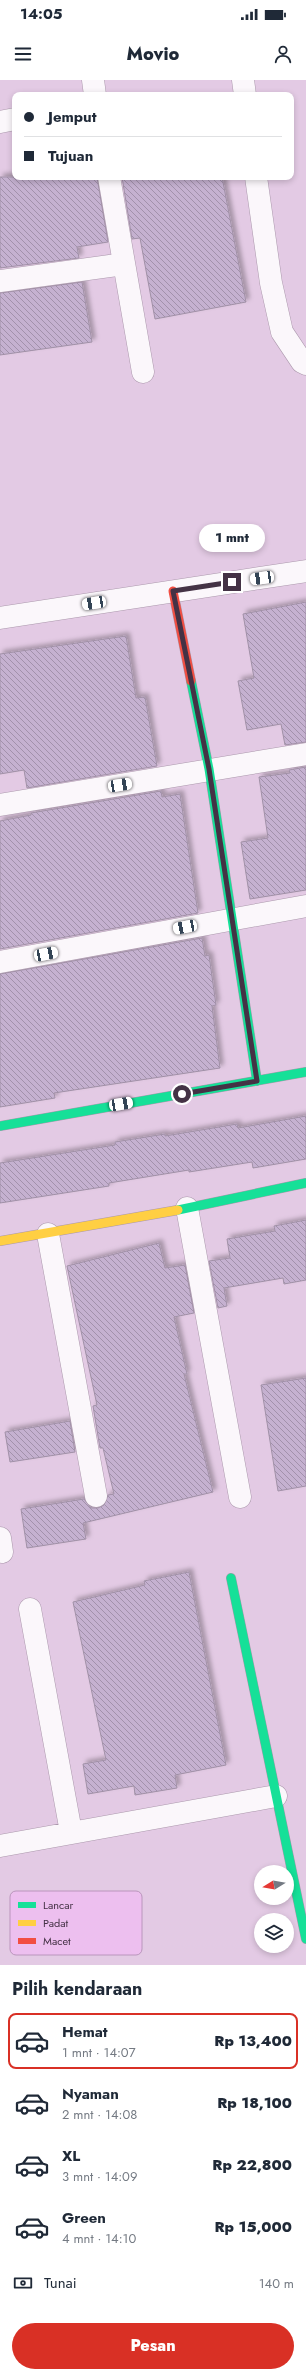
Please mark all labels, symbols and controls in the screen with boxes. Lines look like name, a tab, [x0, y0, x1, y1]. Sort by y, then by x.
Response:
text: 14:05	[20, 3, 63, 25]
text: Movio	[127, 41, 179, 67]
icon: menu	[12, 43, 34, 65]
icon: person	[272, 43, 294, 65]
text: Jemput	[48, 106, 97, 128]
text: Tujuan	[48, 145, 93, 167]
callout: 1 mnt	[199, 524, 265, 552]
text: 1 mnt	[215, 528, 249, 547]
car	[249, 570, 275, 586]
route end	[223, 573, 241, 591]
car	[81, 595, 107, 611]
car	[107, 777, 133, 793]
car	[172, 919, 198, 935]
car	[33, 946, 59, 962]
route start	[173, 1085, 191, 1103]
car	[108, 1096, 134, 1112]
north arrow	[254, 1865, 294, 1905]
map controls	[254, 1865, 294, 1953]
legend	[10, 1891, 142, 1955]
text: Lancar	[43, 1897, 74, 1913]
button: layers	[254, 1913, 294, 1953]
text: Padat	[43, 1915, 69, 1931]
text: Macet	[43, 1933, 71, 1949]
text: Pilih kendaraan	[12, 1976, 142, 2002]
text: Hemat	[62, 2021, 108, 2043]
icon: car	[14, 2023, 50, 2059]
text: Rp 13,400	[214, 2030, 292, 2052]
text: 1 mnt · 14:07	[62, 2043, 136, 2062]
text: Nyaman	[62, 2083, 119, 2105]
icon: car	[14, 2085, 50, 2121]
text: Rp 18,100	[217, 2092, 292, 2114]
text: 2 mnt · 14:08	[62, 2105, 137, 2124]
text: XL	[62, 2145, 80, 2167]
icon: car	[14, 2147, 50, 2183]
text: Rp 22,800	[212, 2154, 292, 2176]
text: 3 mnt · 14:09	[62, 2167, 137, 2186]
text: Green	[62, 2207, 106, 2229]
icon: car	[14, 2209, 50, 2245]
text: Rp 15,000	[214, 2216, 292, 2238]
text: 4 mnt · 14:10	[62, 2229, 136, 2248]
icon: cash	[12, 2272, 34, 2294]
text: Tunai	[44, 2272, 77, 2294]
text: 140 m	[259, 2274, 294, 2293]
button: Pesan	[12, 2323, 294, 2369]

